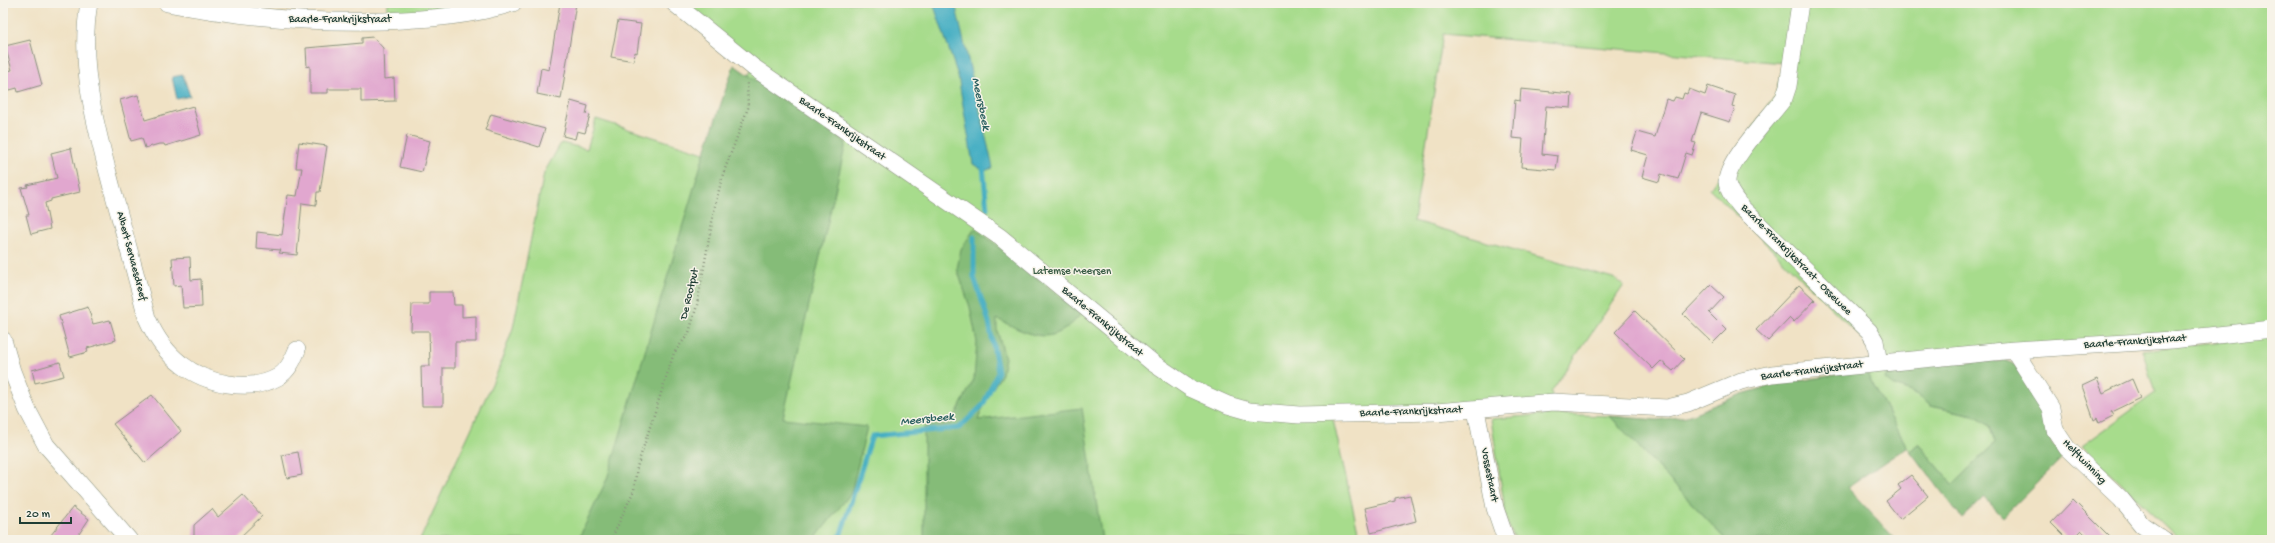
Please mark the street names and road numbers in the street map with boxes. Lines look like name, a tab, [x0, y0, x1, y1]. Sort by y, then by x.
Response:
street label: Baarle-Frankrijkstraat	[288, 14, 393, 26]
street label: Baarle-Frankrijkstraat	[796, 94, 889, 164]
street label: Baarle-Frankrijkstraat - Ossewee	[1737, 201, 1854, 318]
street label: Albert Servaesdreef	[113, 210, 150, 303]
street label: De Rootput	[678, 266, 702, 322]
street label: Baarle-Frankrijkstraat	[1058, 284, 1146, 361]
street label: Baarle-Frankrijkstraat	[2082, 332, 2188, 352]
street label: Baarle-Frankrijkstraat	[1759, 359, 1865, 383]
street label: Baarle-Frankrijkstraat	[1359, 404, 1464, 420]
street label: Helftwinning	[2060, 436, 2109, 487]
street label: Vossestaart	[1478, 446, 1500, 504]

